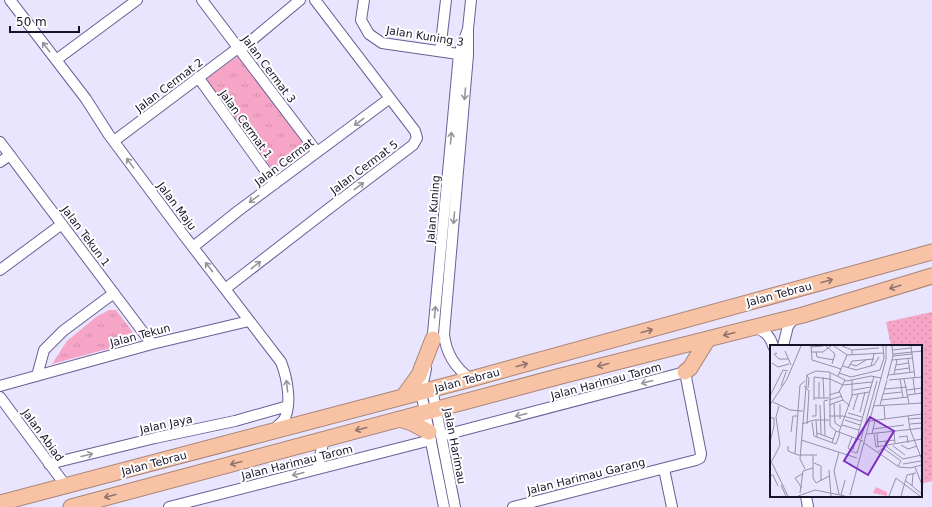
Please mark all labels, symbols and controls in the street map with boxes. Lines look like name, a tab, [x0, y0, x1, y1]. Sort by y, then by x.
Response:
scale bar	[10, 8, 79, 34]
text: 50 m	[16, 15, 47, 29]
street label: Jalan Kuning 3	[384, 24, 465, 49]
street label: Jalan Cermat 3	[238, 32, 298, 106]
one-way arrow	[42, 41, 50, 52]
street label: Jalan Cermat 2	[132, 56, 206, 116]
street label: Jalan Cermat 1	[216, 87, 275, 161]
one-way arrow	[461, 87, 468, 100]
one-way arrow	[353, 117, 364, 126]
one-way arrow	[448, 132, 455, 145]
street label: Jalan Cermat	[251, 135, 317, 189]
street label: Jalan Cermat 5	[327, 138, 401, 198]
one-way arrow	[126, 158, 135, 169]
street label: Jalan Kuning	[424, 175, 443, 244]
street label: Jalan Maju	[154, 179, 199, 233]
one-way arrow	[354, 181, 365, 190]
one-way arrow	[249, 195, 260, 203]
street label: Jalan Tekun 1	[58, 203, 113, 269]
one-way arrow	[450, 211, 457, 224]
one-way arrow	[251, 261, 262, 269]
one-way arrow	[204, 262, 213, 273]
one-way arrow	[820, 277, 833, 285]
street label: Jalan Tebrau	[744, 280, 813, 310]
one-way arrow	[888, 284, 901, 291]
one-way arrow	[432, 306, 439, 319]
street label: Jalan Tekun	[108, 321, 172, 350]
one-way arrow	[641, 327, 654, 334]
one-way arrow	[723, 330, 736, 338]
inset map	[770, 345, 922, 497]
street label: Jalan Harimau Tarom	[548, 360, 663, 403]
one-way arrow	[515, 361, 528, 368]
one-way arrow	[597, 362, 610, 370]
street label: Jalan Tebrau	[432, 366, 501, 396]
one-way arrow	[641, 379, 654, 386]
one-way arrow	[283, 380, 291, 393]
street label: Jalan Abiad	[19, 406, 66, 464]
street label: Jalan Harimau	[441, 406, 468, 485]
one-way arrow	[515, 412, 528, 420]
street label: Jalan Jaya	[138, 413, 194, 437]
one-way arrow	[355, 426, 368, 434]
street label: Jalan Harimau Tarom	[239, 442, 354, 483]
street label: Jalan Tebrau	[119, 449, 188, 479]
one-way arrow	[80, 450, 93, 458]
street label: Jalan Harimau Garang	[525, 456, 647, 498]
one-way arrow	[229, 460, 242, 467]
one-way arrow	[292, 471, 305, 478]
one-way arrow	[104, 493, 117, 501]

